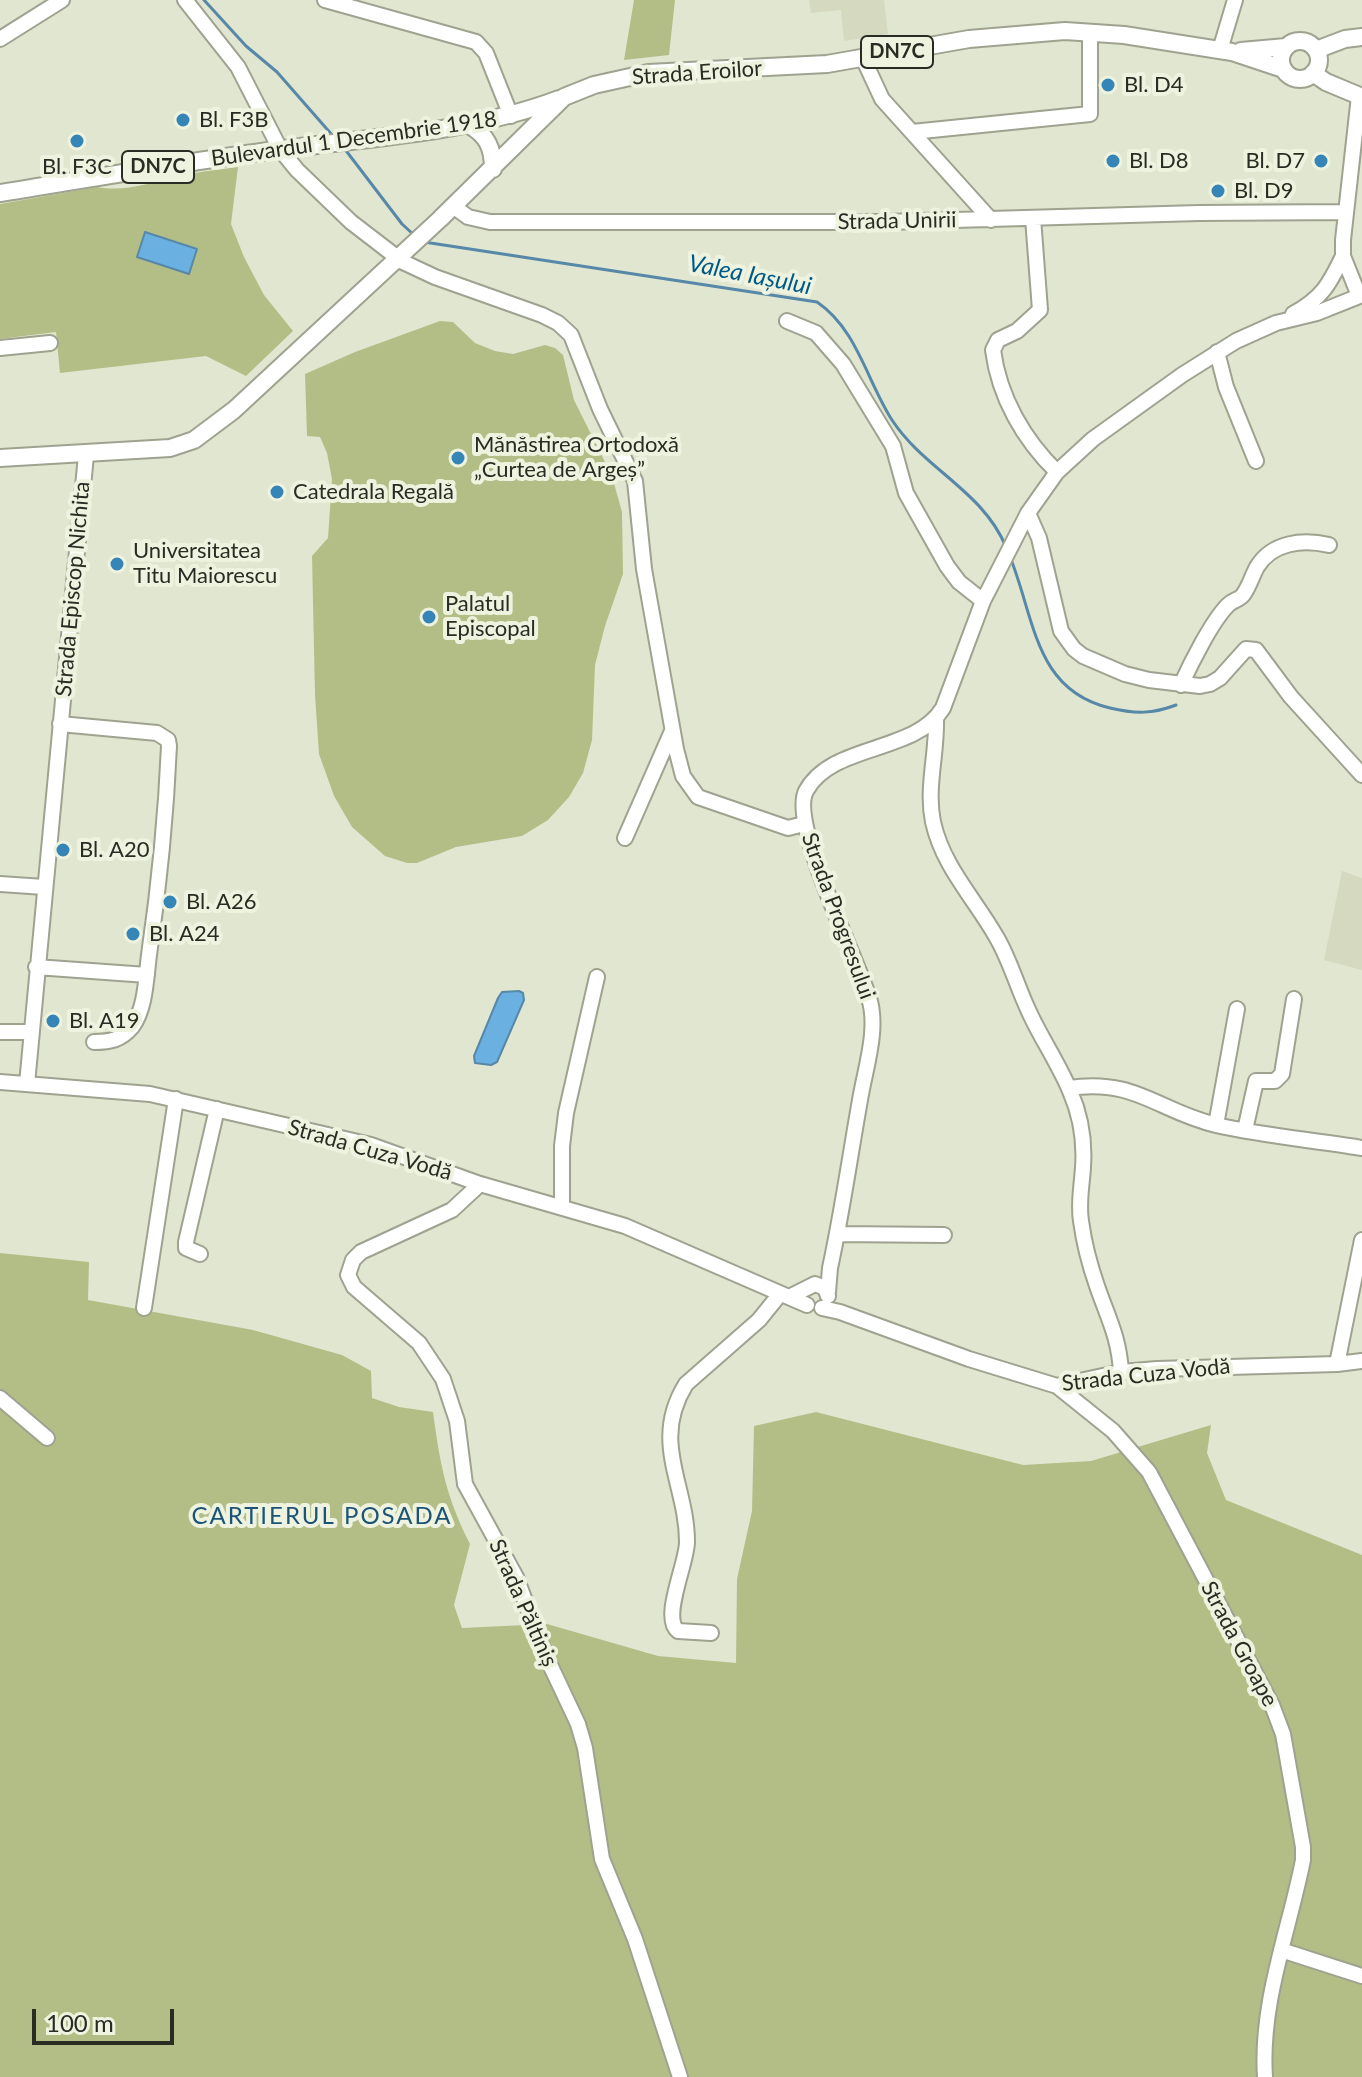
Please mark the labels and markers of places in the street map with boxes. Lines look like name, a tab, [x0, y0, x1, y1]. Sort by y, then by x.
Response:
place label: Bl. D4	[1124, 72, 1184, 98]
marker: Bl. D4	[1099, 76, 1117, 94]
place label: Bl. F3B	[199, 107, 268, 133]
marker: Bl. F3B	[174, 111, 192, 129]
marker: Bl. F3C	[68, 132, 86, 150]
place label: Bl. D8	[1129, 148, 1189, 174]
place label: Bl. D7	[1245, 148, 1305, 174]
marker: Bl. D8	[1104, 152, 1122, 170]
marker: Bl. D7	[1312, 152, 1330, 170]
place label: Bl. F3C	[42, 154, 112, 180]
place label: Bl. D9	[1234, 178, 1294, 204]
marker: Bl. D9	[1209, 182, 1227, 200]
place label: Mănăstirea Ortodoxă „Curtea de Argeș”	[474, 432, 679, 484]
marker: Mănăstirea Ortodoxă „Curtea de Argeș”	[449, 449, 467, 467]
place label: Catedrala Regală	[293, 479, 454, 505]
marker: Catedrala Regală	[268, 483, 286, 501]
place label: Universitatea Titu Maiorescu	[133, 538, 277, 590]
marker: Universitatea Titu Maiorescu	[108, 555, 126, 573]
place label: Palatul Episcopal	[445, 591, 536, 642]
marker: Palatul Episcopal	[420, 608, 438, 626]
place label: Bl. A20	[79, 837, 149, 863]
marker: Bl. A20	[54, 841, 72, 859]
place label: Bl. A26	[186, 889, 256, 915]
marker: Bl. A26	[161, 893, 179, 911]
place label: Bl. A24	[149, 921, 219, 947]
marker: Bl. A24	[124, 925, 142, 943]
place label: Bl. A19	[69, 1008, 139, 1034]
marker: Bl. A19	[44, 1012, 62, 1030]

